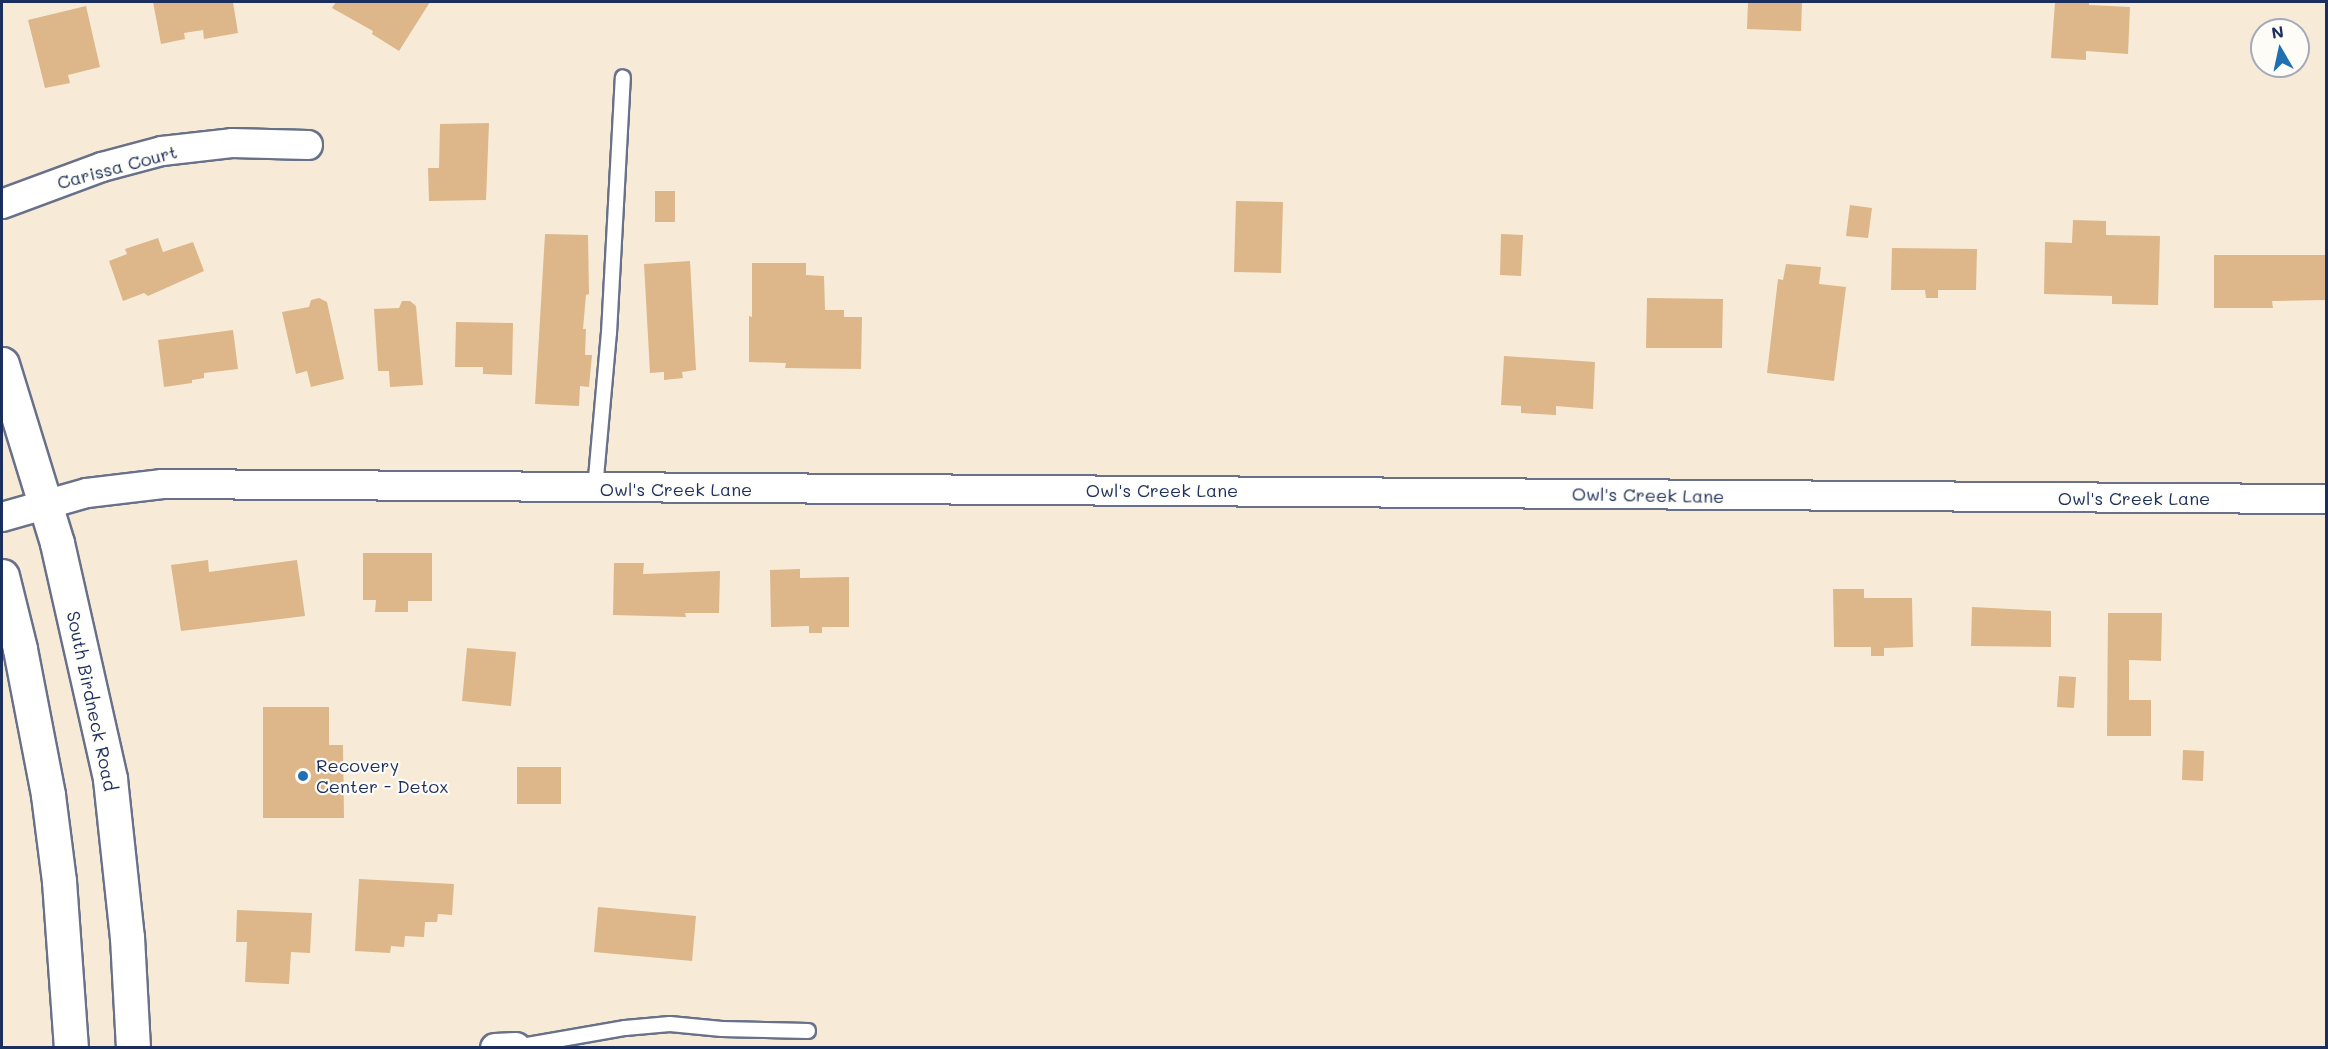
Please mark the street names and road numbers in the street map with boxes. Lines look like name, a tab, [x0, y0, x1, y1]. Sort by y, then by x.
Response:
street label: Carissa Court	[55, 141, 179, 193]
street label: Owl's Creek Lane	[600, 478, 752, 500]
street label: Owl's Creek Lane	[1086, 479, 1238, 501]
street label: Owl's Creek Lane	[1572, 483, 1724, 507]
street label: Owl's Creek Lane	[2058, 487, 2210, 509]
street label: South Birdneck Road	[62, 609, 122, 793]

